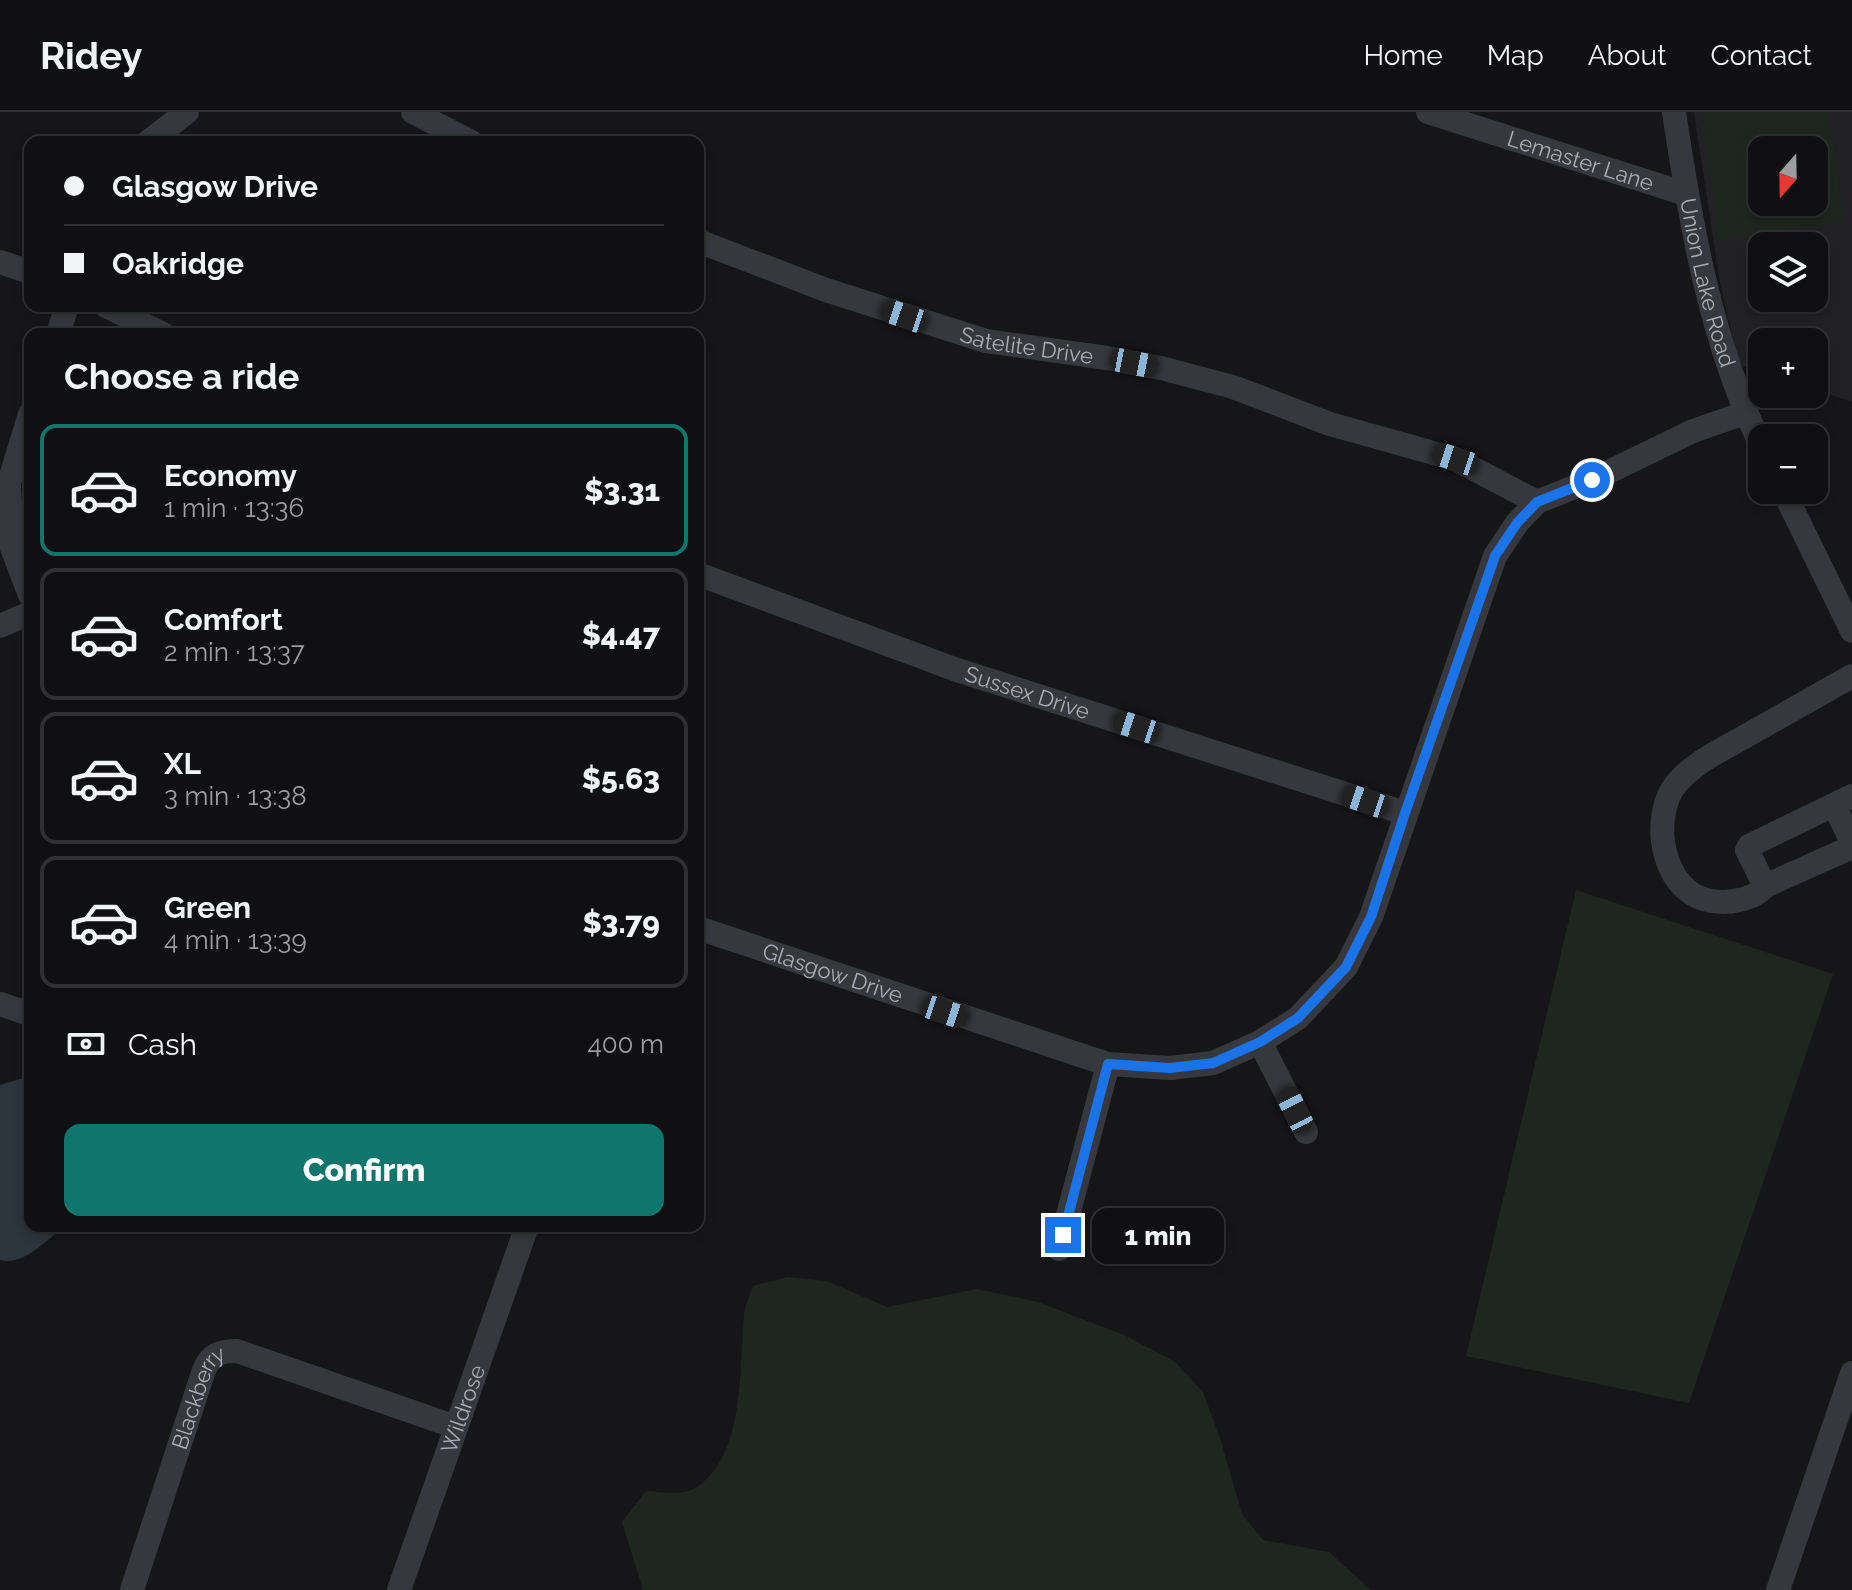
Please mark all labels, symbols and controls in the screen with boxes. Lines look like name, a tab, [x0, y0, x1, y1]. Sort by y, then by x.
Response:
text: Ridey	[40, 33, 142, 78]
text: Home	[1363, 39, 1443, 72]
text: Map	[1487, 39, 1544, 72]
text: About	[1588, 39, 1667, 72]
text: Contact	[1711, 39, 1812, 72]
street label: Lemaster Lane	[1504, 125, 1657, 196]
north arrow	[1748, 136, 1828, 216]
map controls	[1748, 136, 1828, 504]
text: Glasgow Drive	[112, 169, 318, 204]
street label: Union Lake Road	[1675, 196, 1741, 370]
button: layers	[1748, 232, 1828, 312]
text: Oakridge	[112, 246, 244, 281]
car	[877, 297, 931, 335]
street label: Satelite Drive	[957, 321, 1095, 369]
button: +	[1748, 328, 1828, 408]
car	[1108, 347, 1160, 379]
text: Choose a ride	[64, 355, 299, 397]
button: −	[1748, 424, 1828, 504]
car	[1428, 440, 1482, 478]
icon: car	[68, 454, 140, 526]
text: Economy	[164, 458, 297, 493]
route start	[1574, 462, 1610, 498]
text: $3.31	[584, 473, 660, 508]
text: 1 min · 13:36	[164, 493, 304, 523]
icon: car	[68, 598, 140, 670]
text: Comfort	[164, 602, 283, 637]
text: $4.47	[582, 617, 660, 652]
text: 2 min · 13:37	[164, 637, 305, 667]
street label: Sussex Drive	[962, 660, 1093, 725]
car	[1109, 708, 1163, 746]
icon: car	[68, 742, 140, 814]
text: XL	[164, 746, 201, 781]
text: $5.63	[582, 761, 660, 796]
text: 3 min · 13:38	[164, 781, 307, 811]
car	[1338, 782, 1392, 820]
icon: car	[68, 886, 140, 958]
text: Green	[164, 890, 251, 925]
text: $3.79	[582, 905, 660, 940]
text: 4 min · 13:39	[164, 925, 307, 955]
street label: Glasgow Drive	[759, 937, 906, 1008]
car	[918, 993, 972, 1031]
icon: cash	[64, 1022, 108, 1066]
text: Cash	[128, 1027, 197, 1062]
text: 400 m	[587, 1029, 664, 1059]
car	[1273, 1083, 1317, 1137]
button: Confirm	[64, 1124, 664, 1216]
callout: 1 min	[1091, 1207, 1223, 1263]
route end	[1045, 1217, 1081, 1253]
text: 1 min	[1125, 1221, 1191, 1251]
street label: Blackberry	[166, 1340, 229, 1453]
street label: Wildrose	[435, 1361, 490, 1456]

